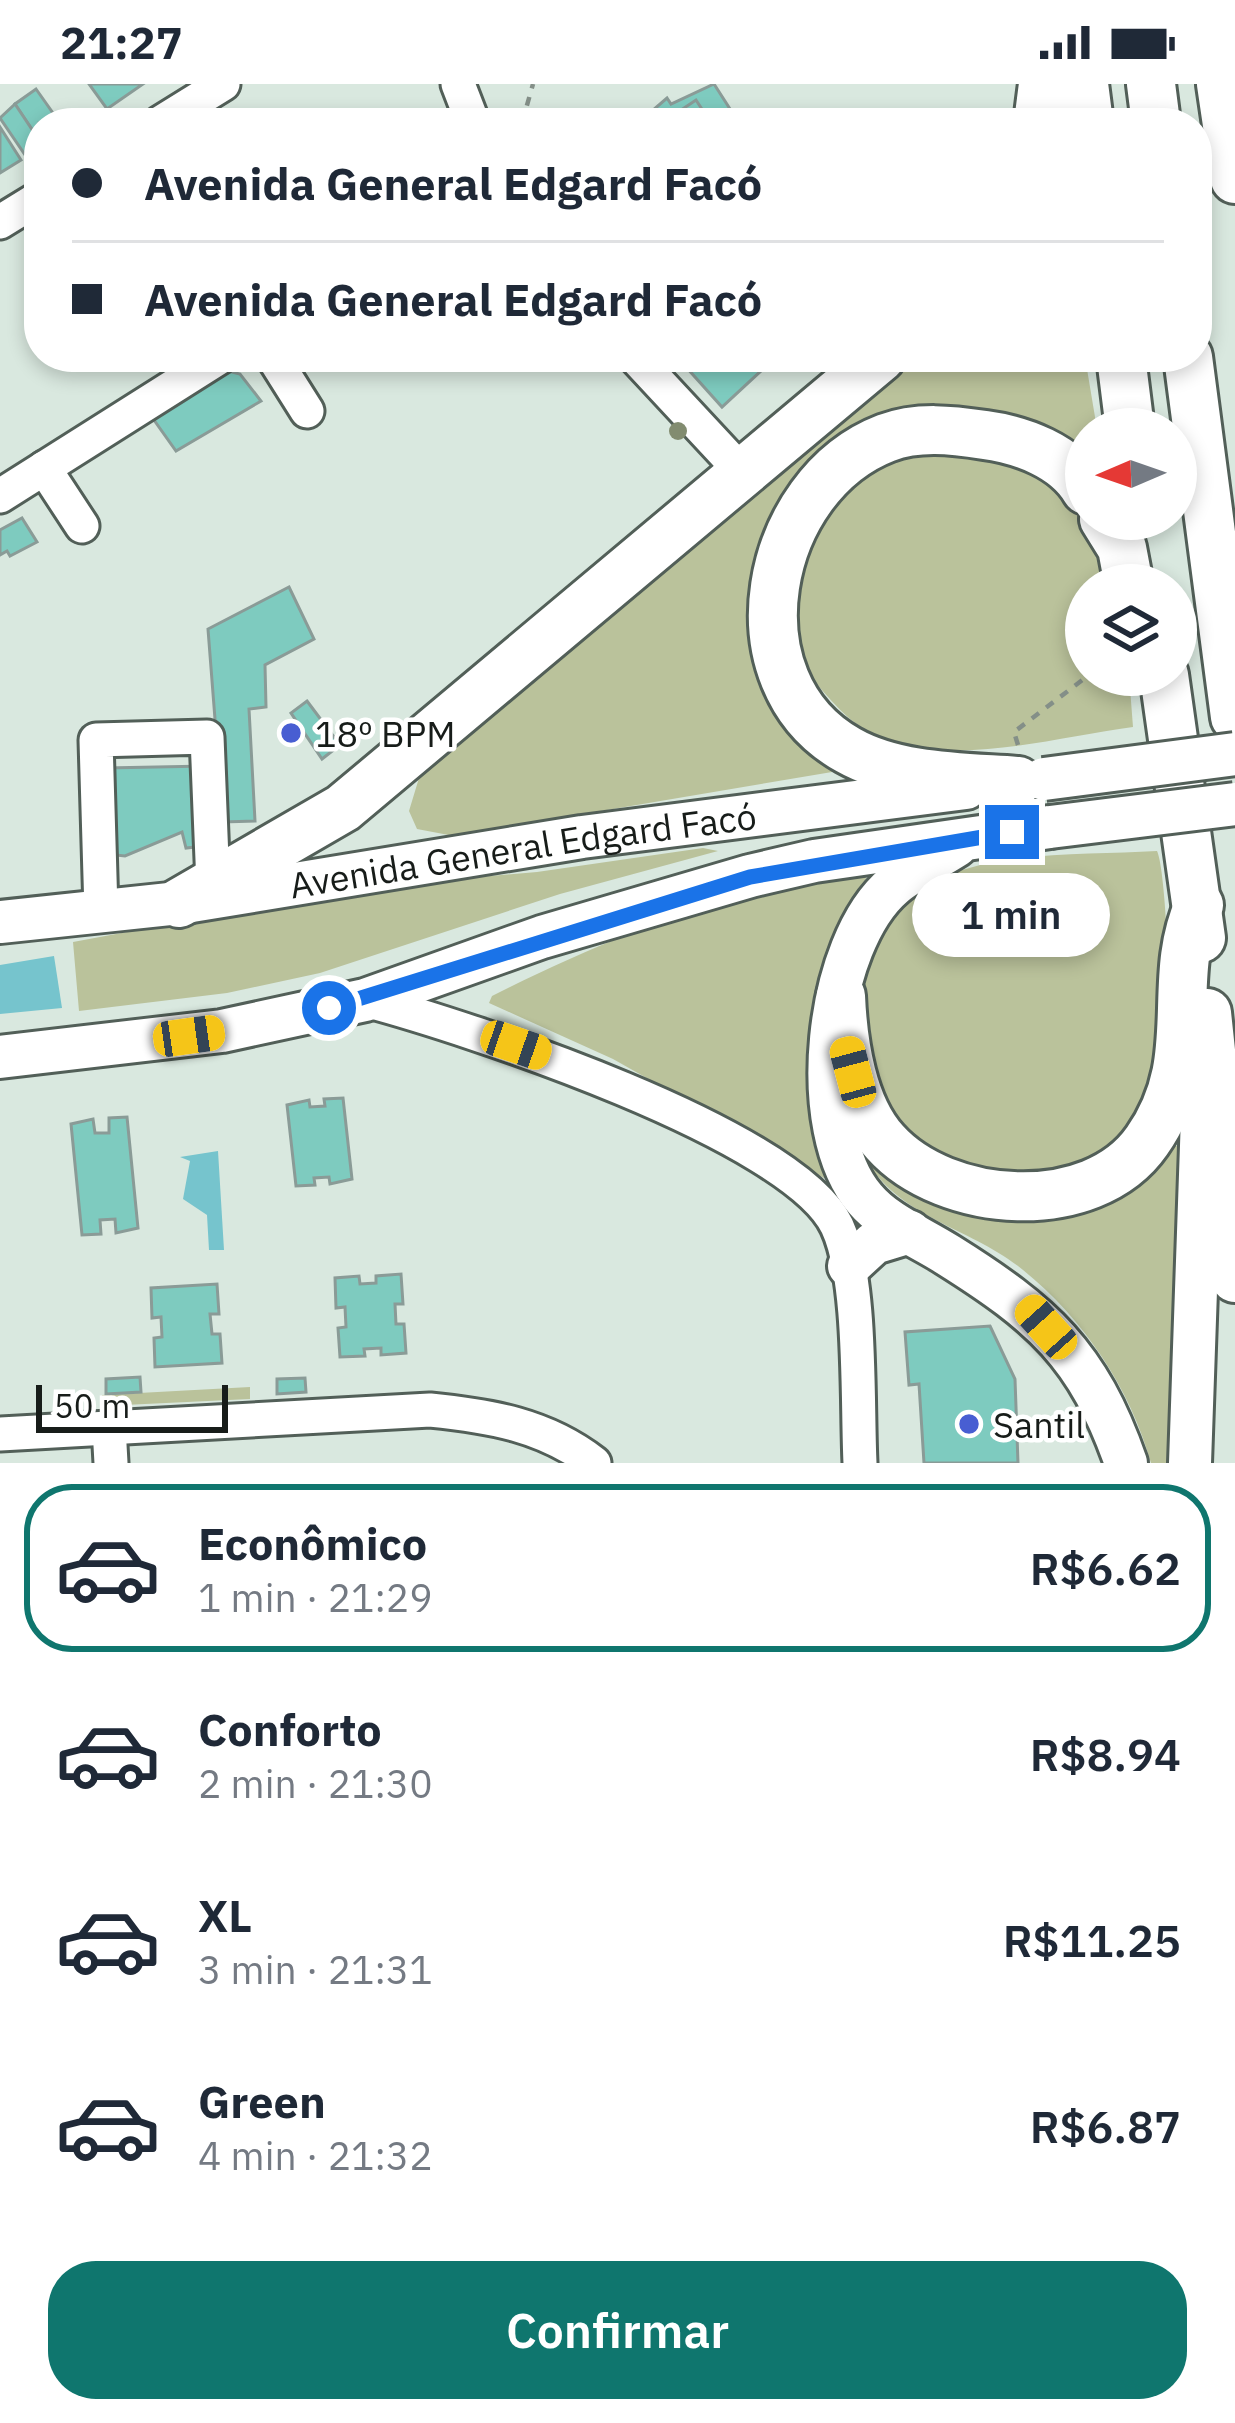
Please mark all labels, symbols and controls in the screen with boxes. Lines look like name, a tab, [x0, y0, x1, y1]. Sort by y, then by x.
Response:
text: 21:27	[60, 13, 183, 71]
text: Avenida General Edgard Facó	[144, 154, 762, 212]
text: Avenida General Edgard Facó	[144, 270, 762, 328]
north arrow	[1065, 408, 1197, 540]
map controls	[1065, 408, 1197, 696]
button: layers	[1065, 564, 1197, 696]
place label: 18º BPM	[315, 710, 456, 757]
marker: 18º BPM	[278, 720, 304, 746]
street label: Avenida General Edgard Facó	[286, 792, 759, 908]
route end	[985, 805, 1039, 859]
callout: 1 min	[913, 874, 1111, 958]
text: 1 min	[961, 889, 1061, 940]
route start	[302, 981, 356, 1035]
car	[151, 1013, 227, 1059]
car	[476, 1016, 556, 1074]
car	[826, 1033, 880, 1111]
car	[1009, 1288, 1083, 1366]
scale bar	[36, 1379, 228, 1432]
text: 50 m	[54, 1384, 130, 1427]
place label: Santil	[993, 1401, 1085, 1448]
marker: Santil	[956, 1411, 982, 1437]
icon: car	[54, 1514, 162, 1622]
text: Econômico	[198, 1514, 427, 1572]
text: R$6.62	[1030, 1539, 1181, 1597]
text: 1 min · 21:29	[198, 1572, 433, 1623]
icon: car	[54, 1700, 162, 1808]
text: Conforto	[198, 1700, 382, 1758]
text: R$8.94	[1030, 1725, 1181, 1783]
text: 2 min · 21:30	[198, 1758, 433, 1809]
icon: car	[54, 1886, 162, 1994]
text: XL	[198, 1886, 252, 1944]
text: R$11.25	[1003, 1911, 1181, 1969]
text: 3 min · 21:31	[198, 1944, 433, 1995]
icon: car	[54, 2072, 162, 2180]
text: Green	[198, 2072, 326, 2130]
text: R$6.87	[1030, 2097, 1181, 2155]
text: 4 min · 21:32	[198, 2130, 433, 2181]
button: Confirmar	[48, 2261, 1187, 2399]

